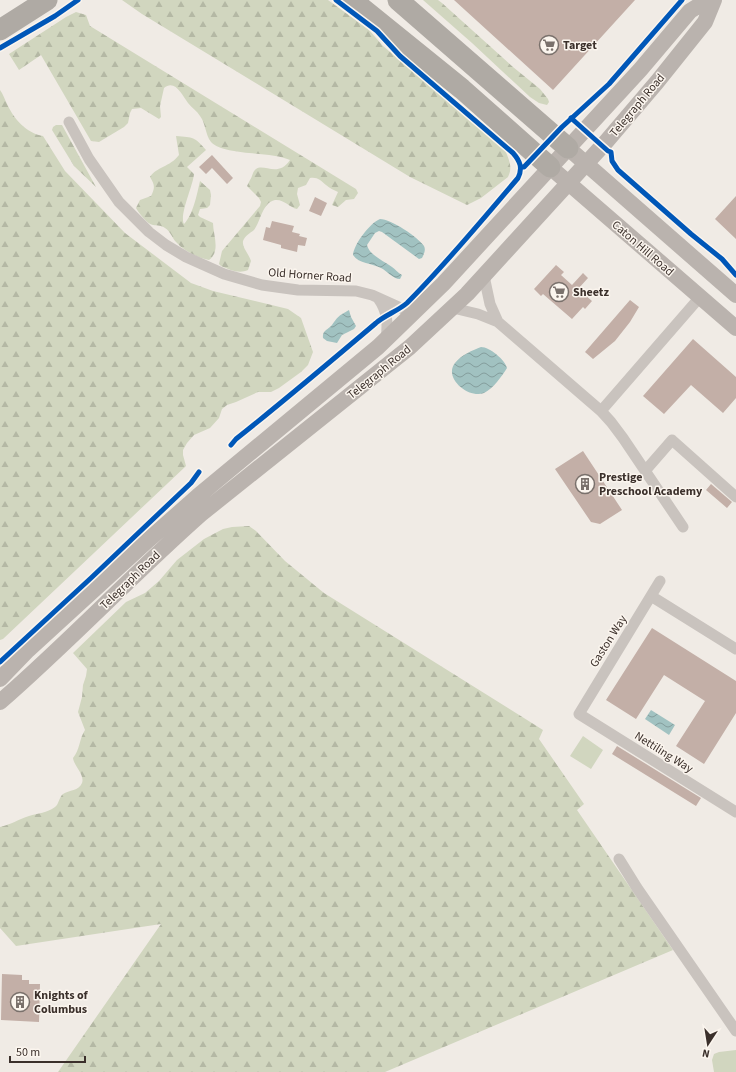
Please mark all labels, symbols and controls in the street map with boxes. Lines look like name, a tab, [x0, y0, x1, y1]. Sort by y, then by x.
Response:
supermarket icon: Target	[538, 34, 560, 56]
place label: Target	[563, 37, 597, 54]
street label: Telegraph Road	[606, 70, 669, 141]
street label: Caton Hill Road	[608, 217, 677, 280]
street label: Old Horner Road	[268, 264, 352, 287]
supermarket icon: Sheetz	[548, 281, 570, 303]
place label: Sheetz	[573, 284, 609, 301]
street label: Telegraph Road	[344, 341, 415, 403]
place label: Prestige Preschool Academy	[599, 469, 703, 500]
building icon: Prestige Preschool Academy	[574, 473, 596, 495]
street label: Telegraph Road	[96, 547, 164, 614]
street label: Gaston Way	[586, 612, 631, 671]
street label: Nettiling Way	[631, 728, 697, 777]
place label: Knights of Columbus	[34, 987, 89, 1018]
building icon: Knights of Columbus	[9, 991, 31, 1013]
north arrow	[688, 1024, 728, 1064]
scale bar	[10, 1038, 85, 1064]
text: 50 m	[16, 1044, 40, 1061]
text: N	[701, 1045, 711, 1061]

